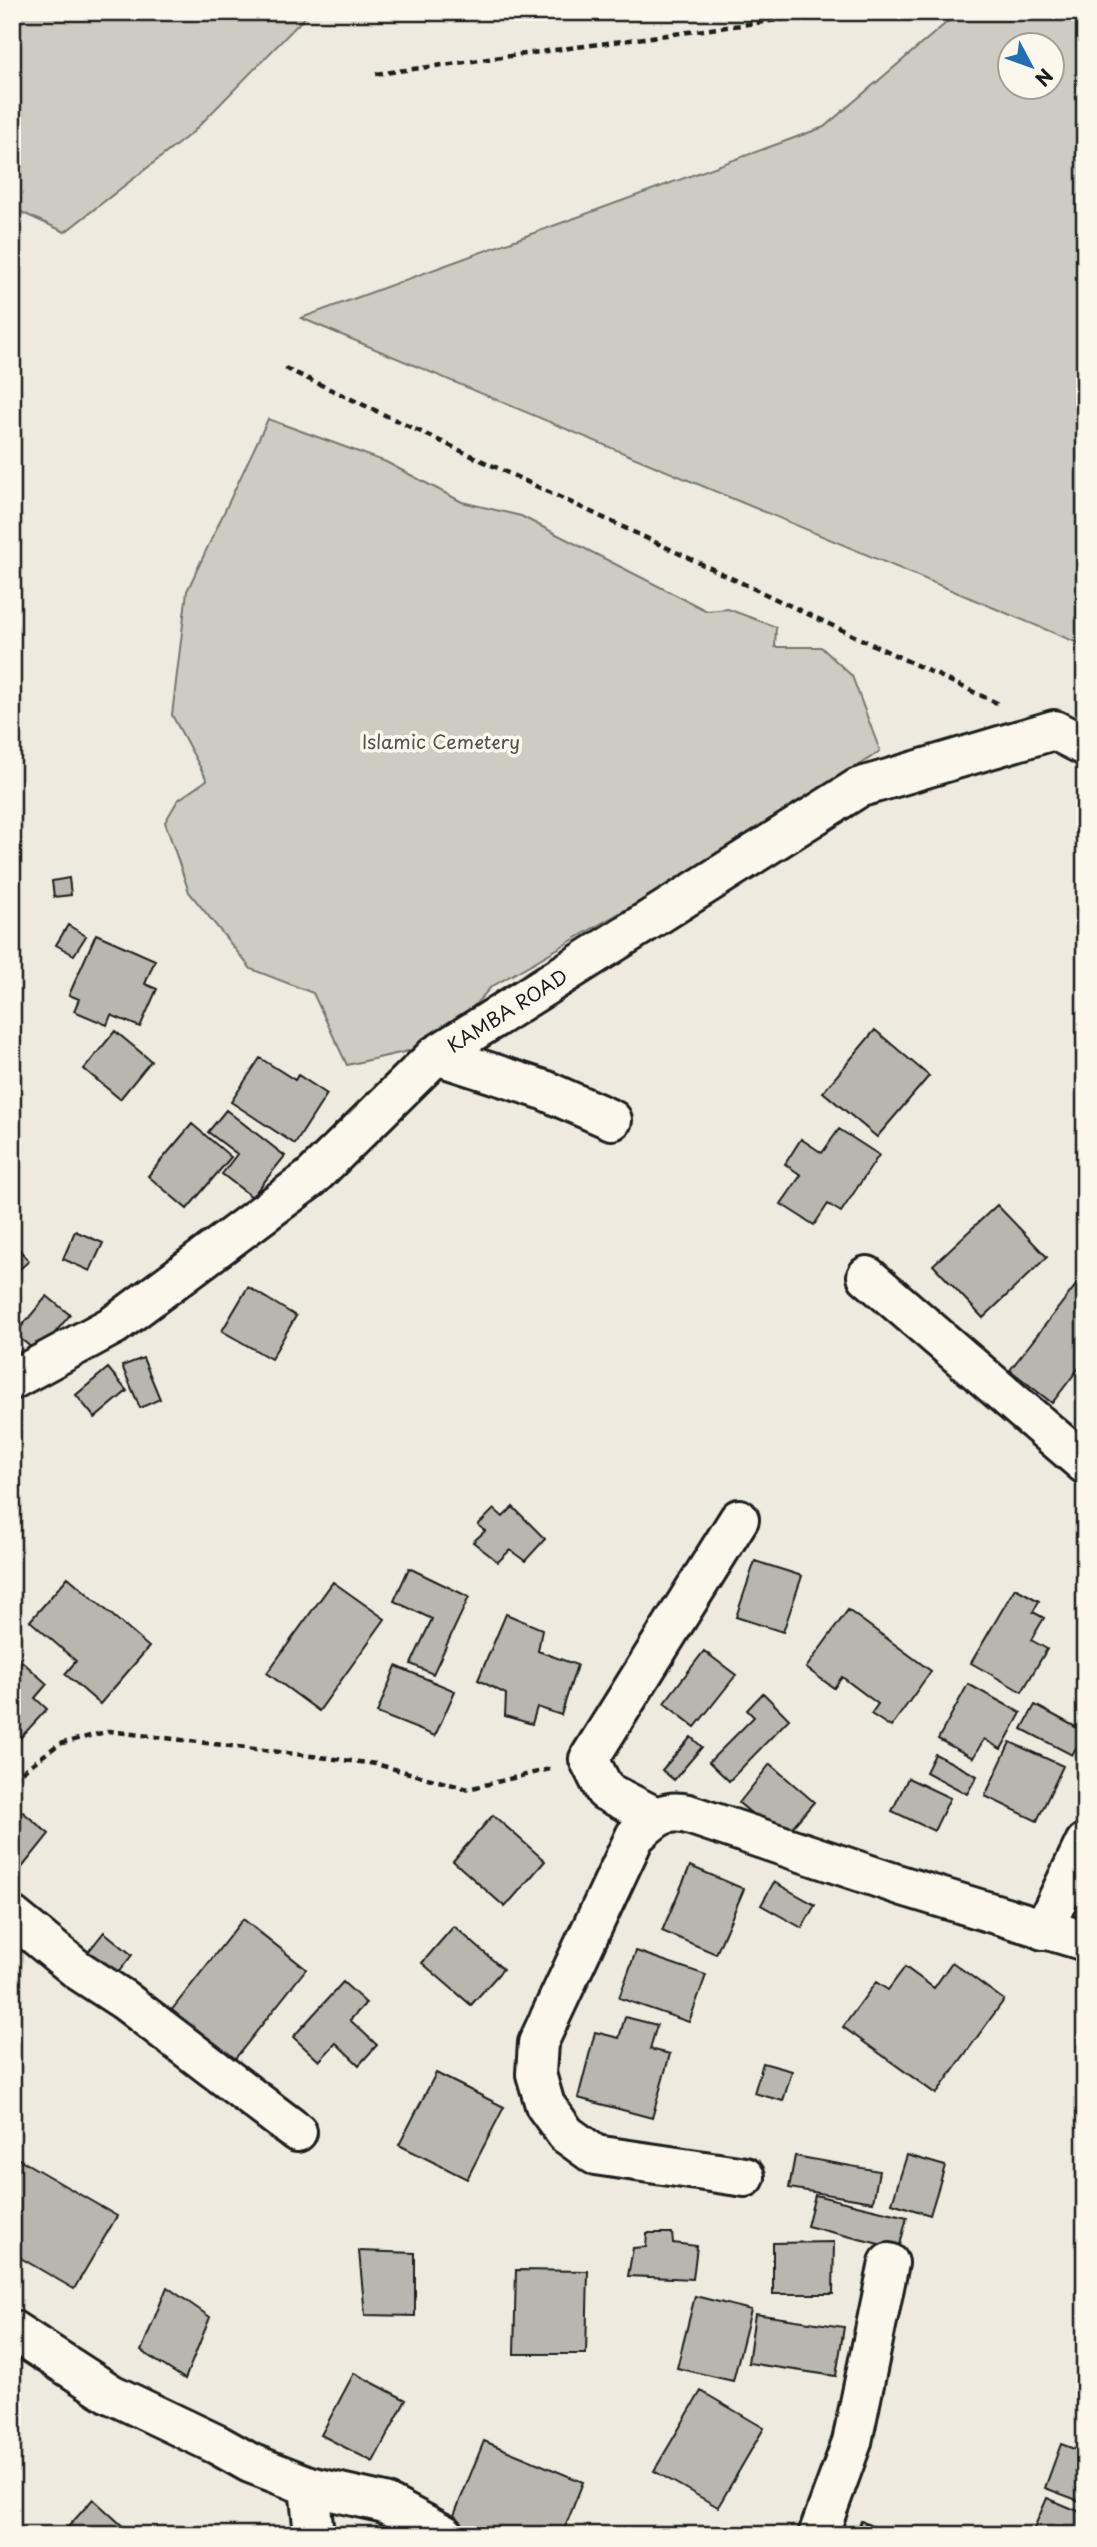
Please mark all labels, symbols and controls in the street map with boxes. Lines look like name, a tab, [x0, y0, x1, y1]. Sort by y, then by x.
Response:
north arrow	[996, 32, 1066, 102]
text: N	[1029, 63, 1060, 93]
park label: Islamic Cemetery	[362, 727, 520, 755]
street label: KAMBA ROAD	[441, 961, 573, 1059]

